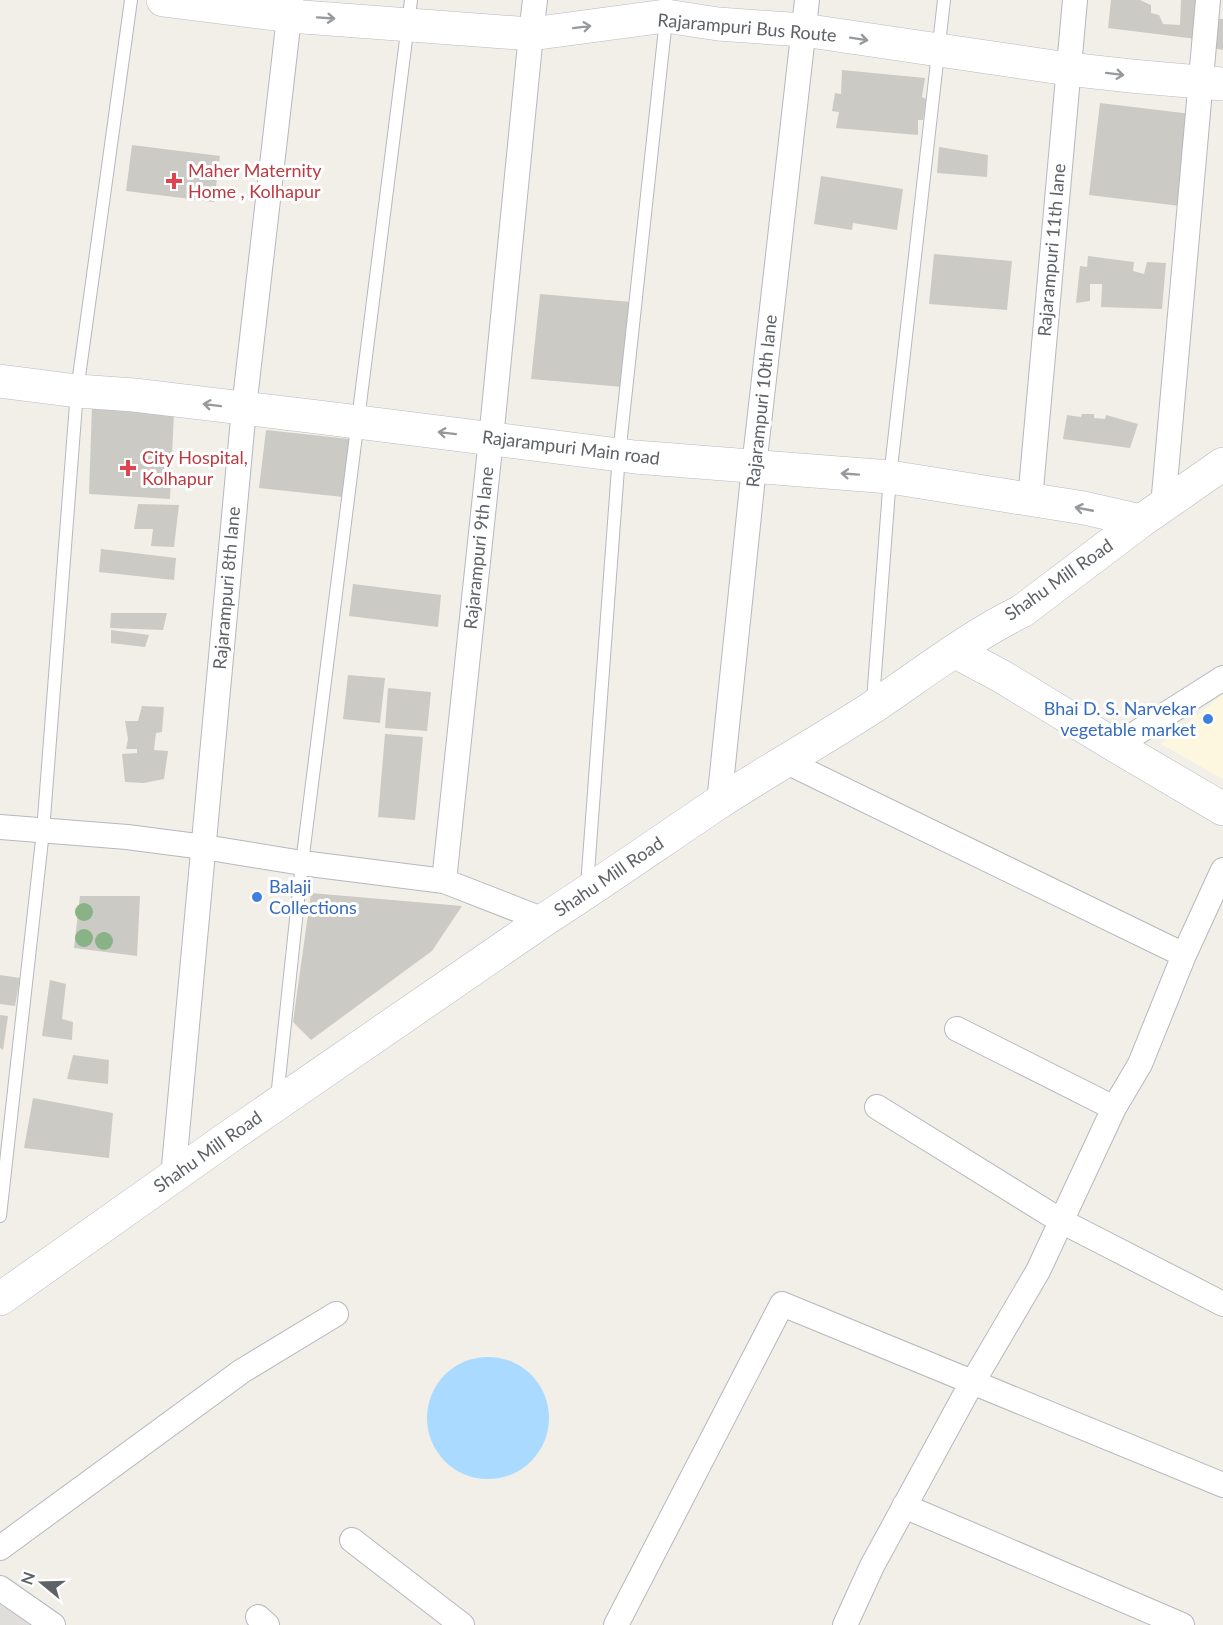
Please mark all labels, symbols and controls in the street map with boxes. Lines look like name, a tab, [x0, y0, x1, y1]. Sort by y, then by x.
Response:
street label: Rajarampuri Bus Route	[657, 8, 838, 46]
one-way arrow	[315, 13, 335, 24]
one-way arrow	[572, 22, 592, 33]
one-way arrow	[849, 33, 869, 44]
one-way arrow	[1105, 69, 1124, 80]
place label: Maher Maternity Home , Kolhapur	[188, 159, 322, 202]
street label: Rajarampuri 11th lane	[1032, 162, 1070, 337]
marker: Maher Maternity Home , Kolhapur	[165, 172, 183, 190]
street label: Rajarampuri 10th lane	[741, 313, 781, 488]
one-way arrow	[202, 399, 222, 410]
street label: Rajarampuri Main road	[481, 425, 661, 469]
one-way arrow	[438, 428, 458, 439]
place label: City Hospital, Kolhapur	[142, 446, 248, 489]
marker: City Hospital, Kolhapur	[119, 459, 137, 477]
street label: Rajarampuri 9th lane	[459, 465, 497, 630]
one-way arrow	[840, 468, 860, 479]
one-way arrow	[1075, 503, 1095, 514]
street label: Rajarampuri 8th lane	[208, 506, 244, 670]
street label: Shahu Mill Road	[1000, 534, 1117, 625]
place label: Bhai D. S. Narvekar vegetable market	[1044, 697, 1197, 740]
marker: Bhai D. S. Narvekar vegetable market	[1201, 712, 1215, 726]
street label: Shahu Mill Road	[550, 831, 667, 921]
place label: Balaji Collections	[269, 875, 357, 918]
marker: Balaji Collections	[250, 890, 264, 904]
street label: Shahu Mill Road	[149, 1106, 266, 1197]
north arrow	[12, 1553, 72, 1613]
text: N	[16, 1569, 38, 1587]

